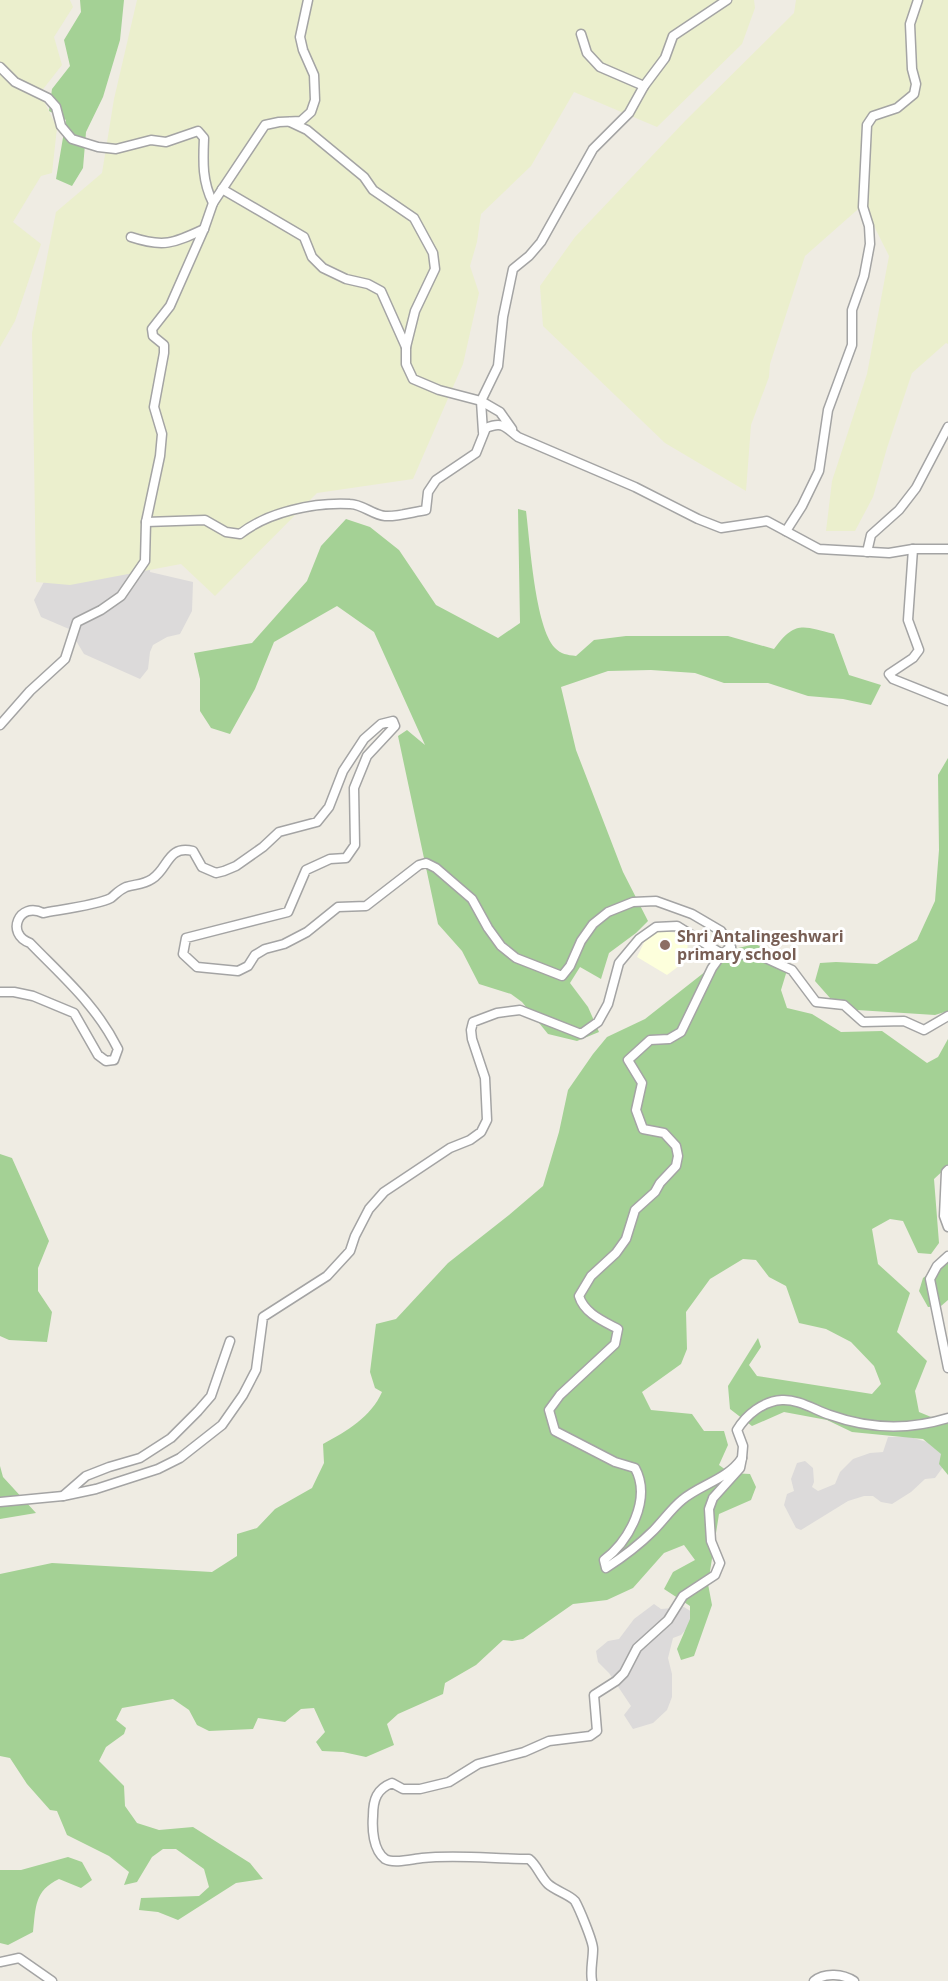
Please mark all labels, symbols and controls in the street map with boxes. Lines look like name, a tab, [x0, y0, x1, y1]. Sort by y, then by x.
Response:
place label: Shri Antalingeshwari primary school	[677, 925, 844, 965]
marker: Shri Antalingeshwari primary school	[658, 938, 672, 952]

